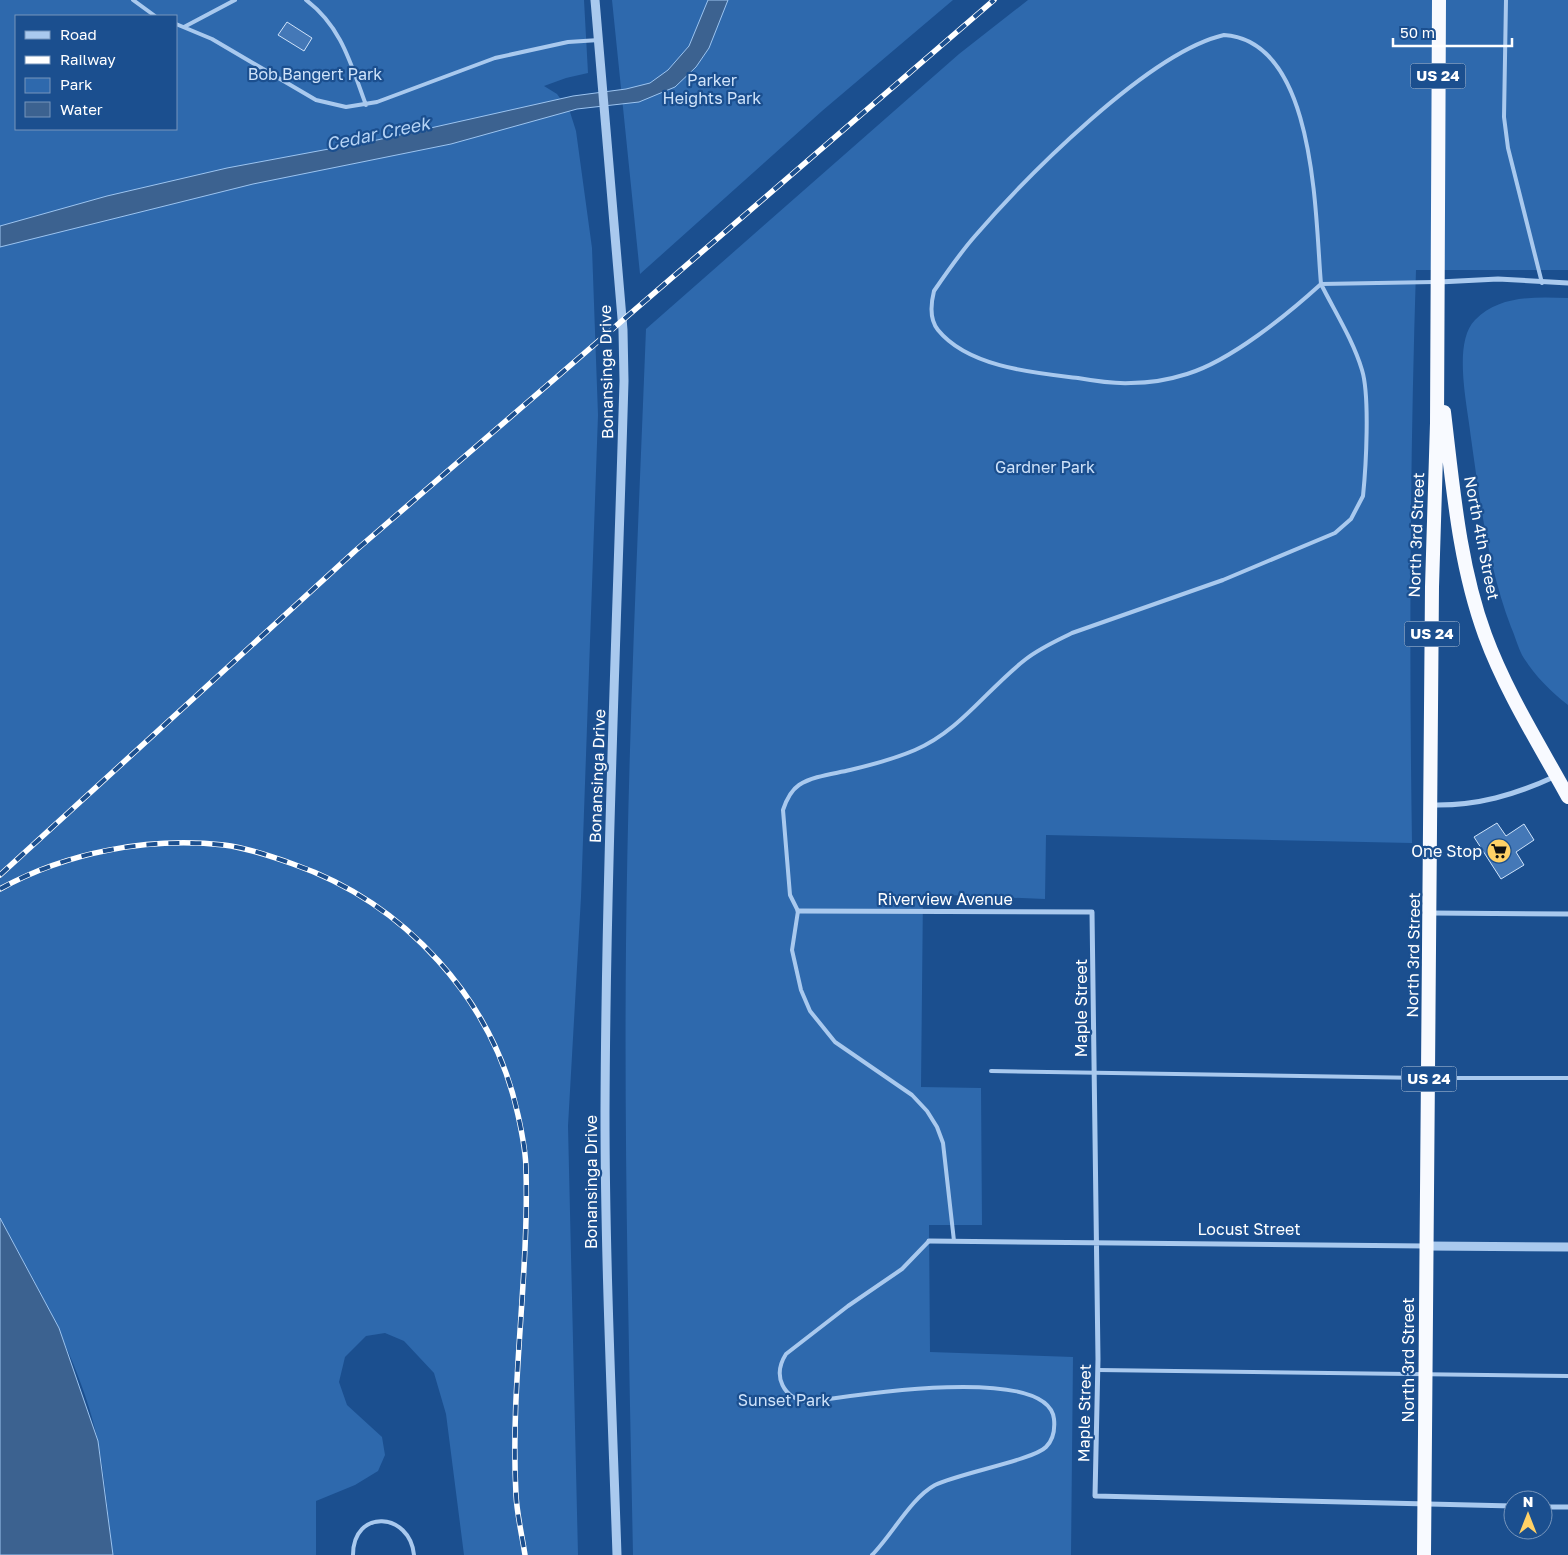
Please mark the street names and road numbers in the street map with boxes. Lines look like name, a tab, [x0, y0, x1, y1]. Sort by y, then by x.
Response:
road number: US 24	[1410, 64, 1466, 88]
street label: Bonansinga Drive	[595, 305, 617, 439]
street label: North 3rd Street	[1404, 472, 1428, 598]
street label: North 4th Street	[1460, 474, 1504, 602]
road number: US 24	[1404, 622, 1460, 646]
street label: Bonansinga Drive	[585, 709, 609, 843]
street label: Riverview Avenue	[877, 889, 1013, 909]
street label: North 3rd Street	[1402, 892, 1424, 1018]
street label: Maple Street	[1071, 959, 1091, 1057]
road number: US 24	[1402, 1066, 1456, 1092]
street label: Bonansinga Drive	[581, 1115, 601, 1249]
street label: Locust Street	[1197, 1219, 1301, 1239]
street label: North 3rd Street	[1398, 1297, 1418, 1423]
street label: Maple Street	[1073, 1364, 1095, 1462]

